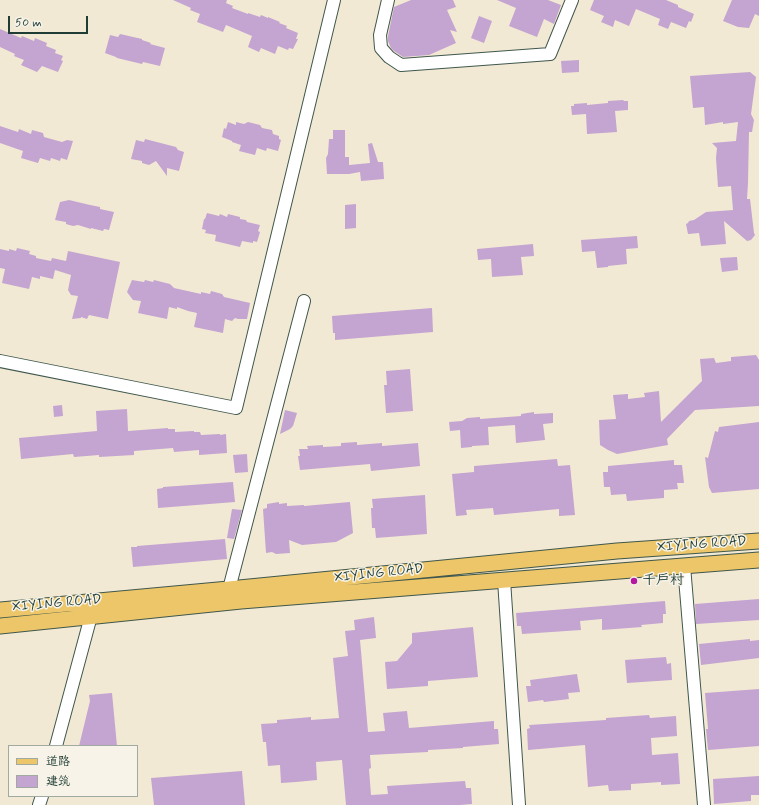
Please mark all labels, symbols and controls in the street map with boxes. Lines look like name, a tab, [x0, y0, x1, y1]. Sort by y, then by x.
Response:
scale bar	[10, 8, 90, 34]
text: 50 m	[15, 15, 42, 31]
street label: XIYING ROAD	[657, 533, 747, 557]
street label: XIYING ROAD	[334, 561, 424, 587]
place label: 千户村	[642, 573, 684, 589]
marker: 千户村	[629, 576, 639, 586]
street label: XIYING ROAD	[12, 592, 102, 616]
legend	[8, 745, 138, 797]
text: 道路	[46, 754, 70, 770]
text: 建筑	[46, 774, 70, 790]

